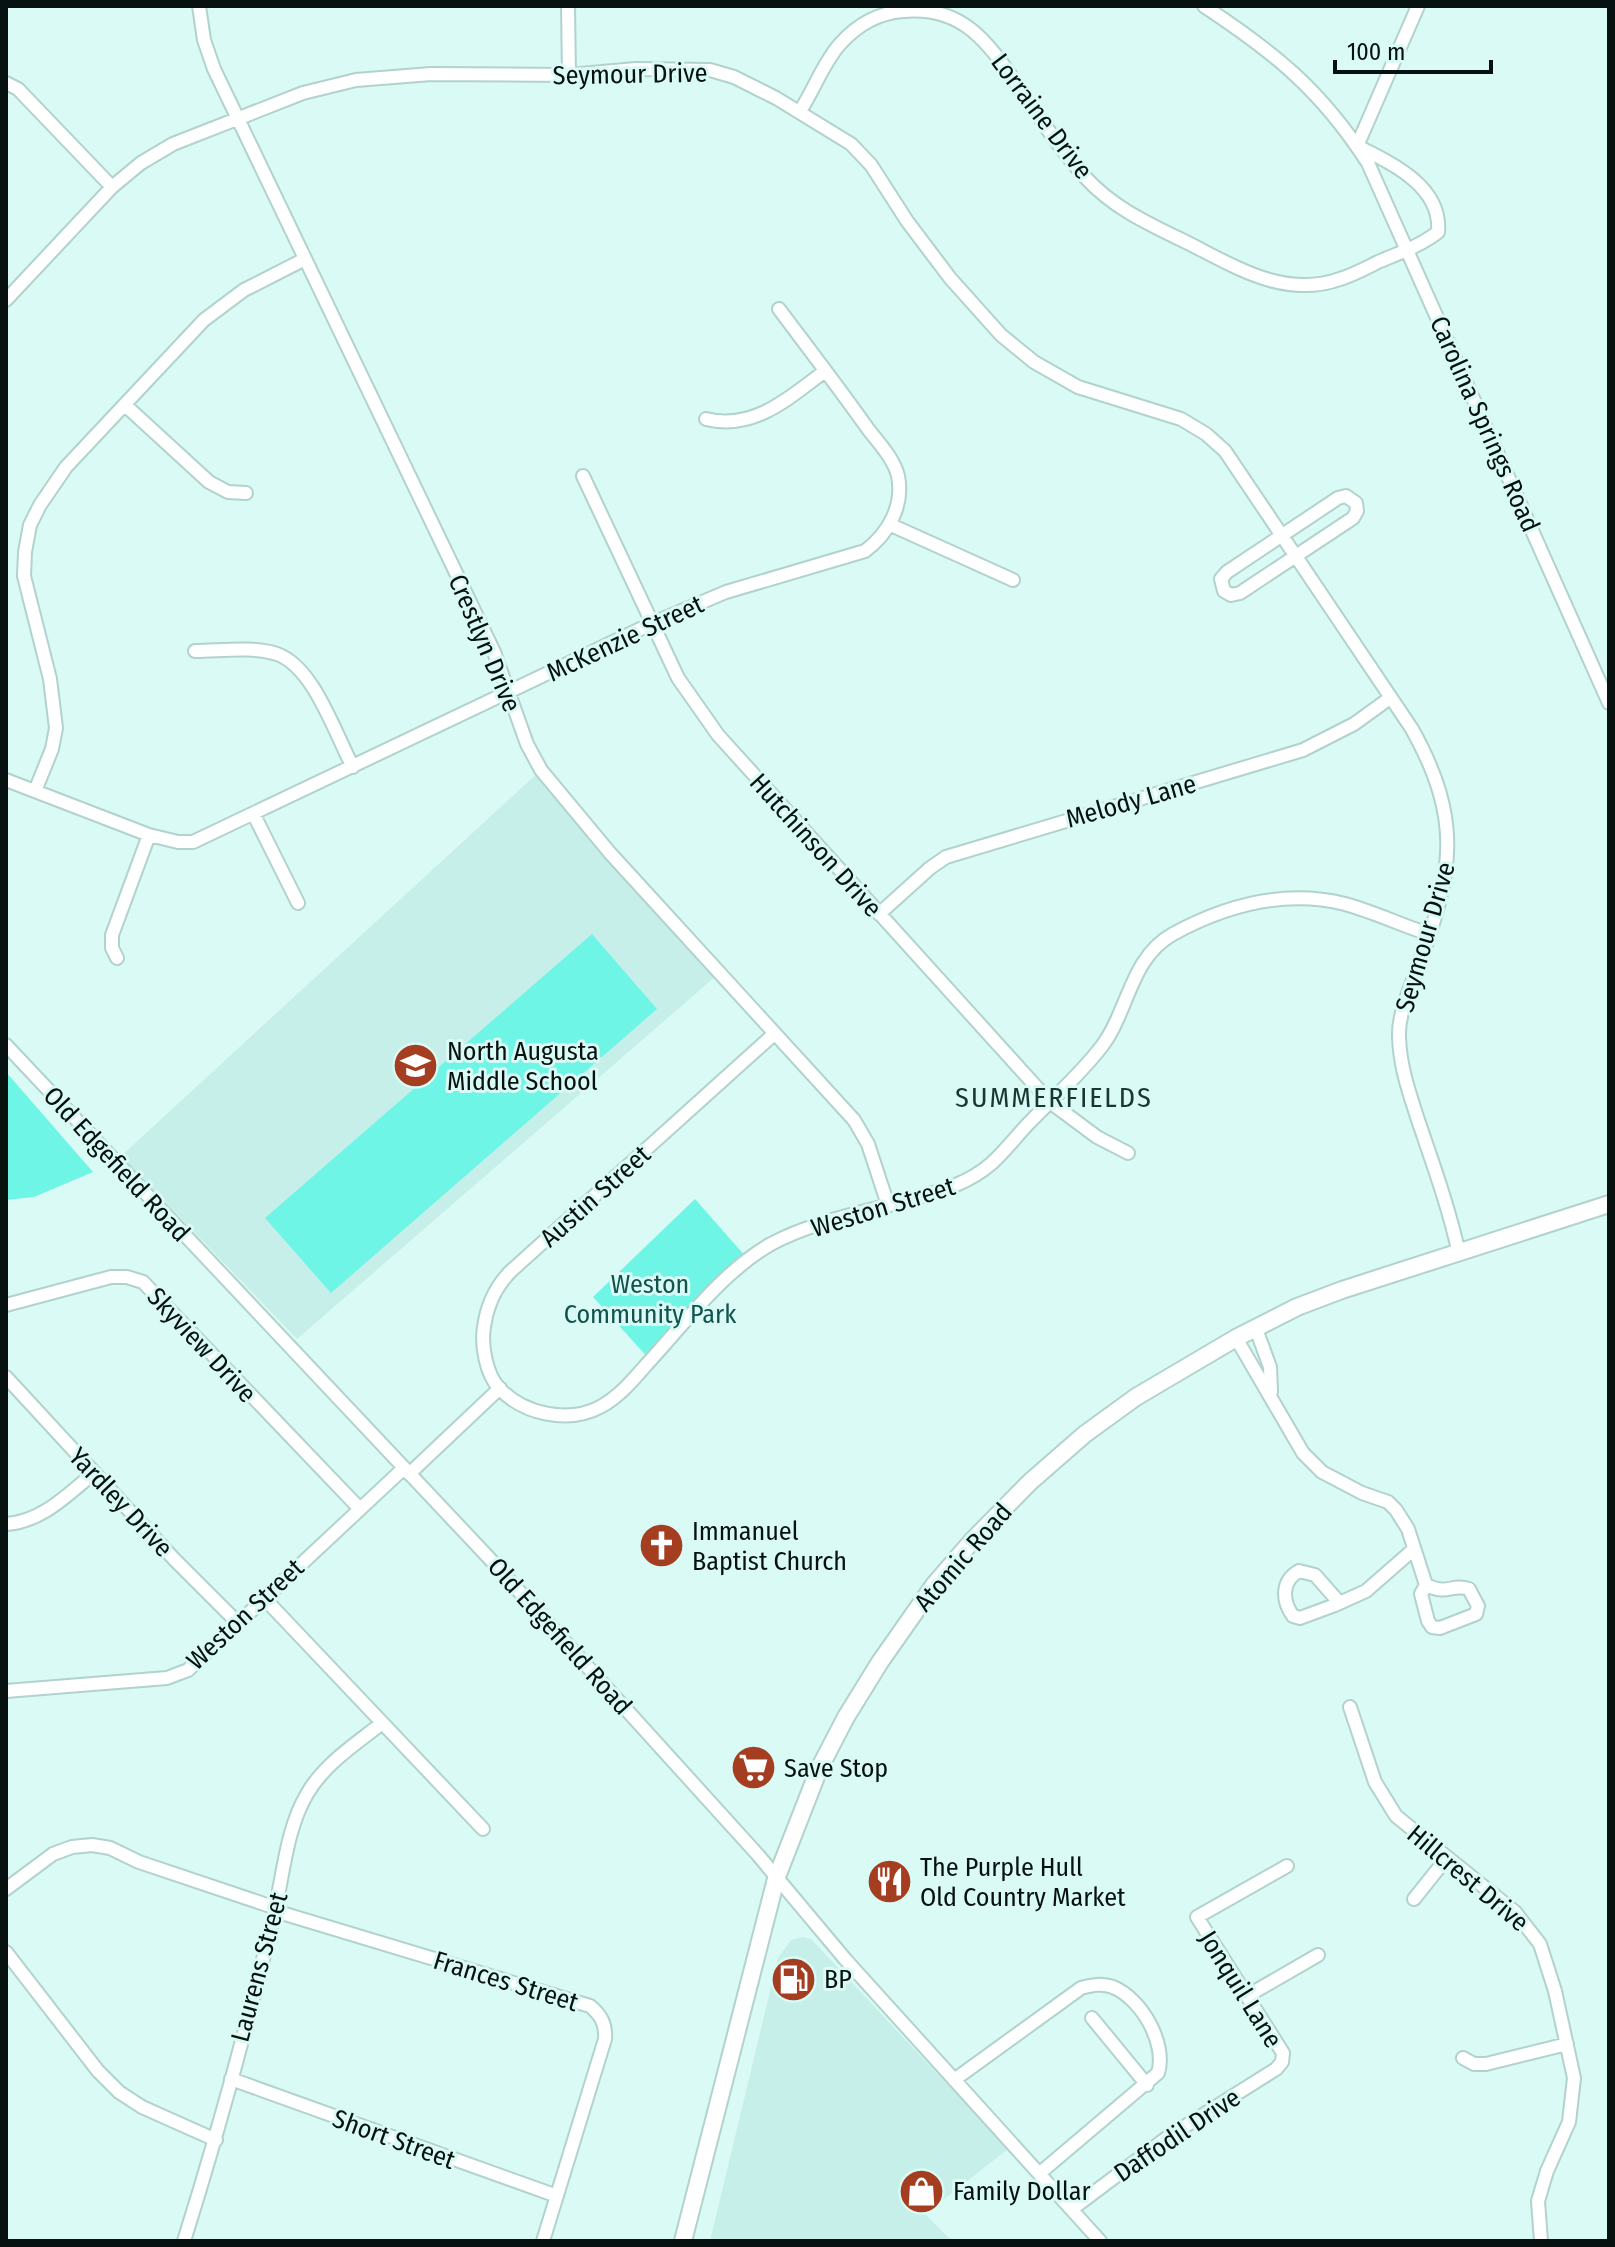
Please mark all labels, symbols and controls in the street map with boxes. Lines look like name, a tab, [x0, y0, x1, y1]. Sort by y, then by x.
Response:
scale bar	[1335, 24, 1491, 74]
text: 100 m	[1347, 38, 1405, 66]
street label: Lorraine Drive	[984, 47, 1099, 185]
street label: Seymour Drive	[552, 58, 708, 91]
street label: Carolina Springs Road	[1423, 312, 1546, 537]
street label: Crestlyn Drive	[442, 570, 527, 717]
street label: McKenzie Street	[542, 588, 709, 688]
street label: Hutchinson Drive	[743, 767, 888, 923]
street label: Melody Lane	[1062, 768, 1200, 835]
street label: Seymour Drive	[1389, 858, 1462, 1016]
place label: North Augusta Middle School	[447, 1036, 599, 1097]
school or university icon: North Augusta Middle School	[392, 1042, 440, 1090]
street label: Old Edgefield Road	[37, 1080, 196, 1248]
district label: SUMMERFIELDS	[955, 1081, 1153, 1114]
street label: Austin Street	[534, 1139, 657, 1254]
street label: Weston Street	[808, 1171, 959, 1244]
park label: Weston Community Park	[564, 1269, 737, 1330]
street label: Skyview Drive	[141, 1281, 263, 1409]
street label: Yardley Drive	[62, 1441, 179, 1563]
street label: Atomic Road	[908, 1497, 1019, 1618]
place label: Immanuel Baptist Church	[692, 1516, 847, 1577]
church icon: Immanuel Baptist Church	[637, 1522, 685, 1570]
street label: Old Edgefield Road	[481, 1551, 638, 1721]
street label: Weston Street	[180, 1552, 311, 1676]
supermarket icon: Save Stop	[729, 1744, 777, 1792]
place label: Save Stop	[784, 1753, 888, 1784]
street label: Hillcrest Drive	[1401, 1819, 1535, 1938]
place label: The Purple Hull Old Country Market	[920, 1852, 1126, 1913]
restaurant icon: The Purple Hull Old Country Market	[865, 1858, 913, 1906]
street label: Laurens Street	[225, 1888, 294, 2045]
street label: Jonquil Lane	[1192, 1925, 1289, 2054]
street label: Frances Street	[430, 1945, 582, 2018]
fuel station icon: BP	[769, 1955, 817, 2003]
place label: BP	[824, 1964, 852, 1995]
street label: Daffodil Drive	[1108, 2082, 1246, 2189]
street label: Short Street	[328, 2103, 460, 2176]
shop icon: Family Dollar	[898, 2167, 946, 2215]
place label: Family Dollar	[953, 2176, 1091, 2207]

